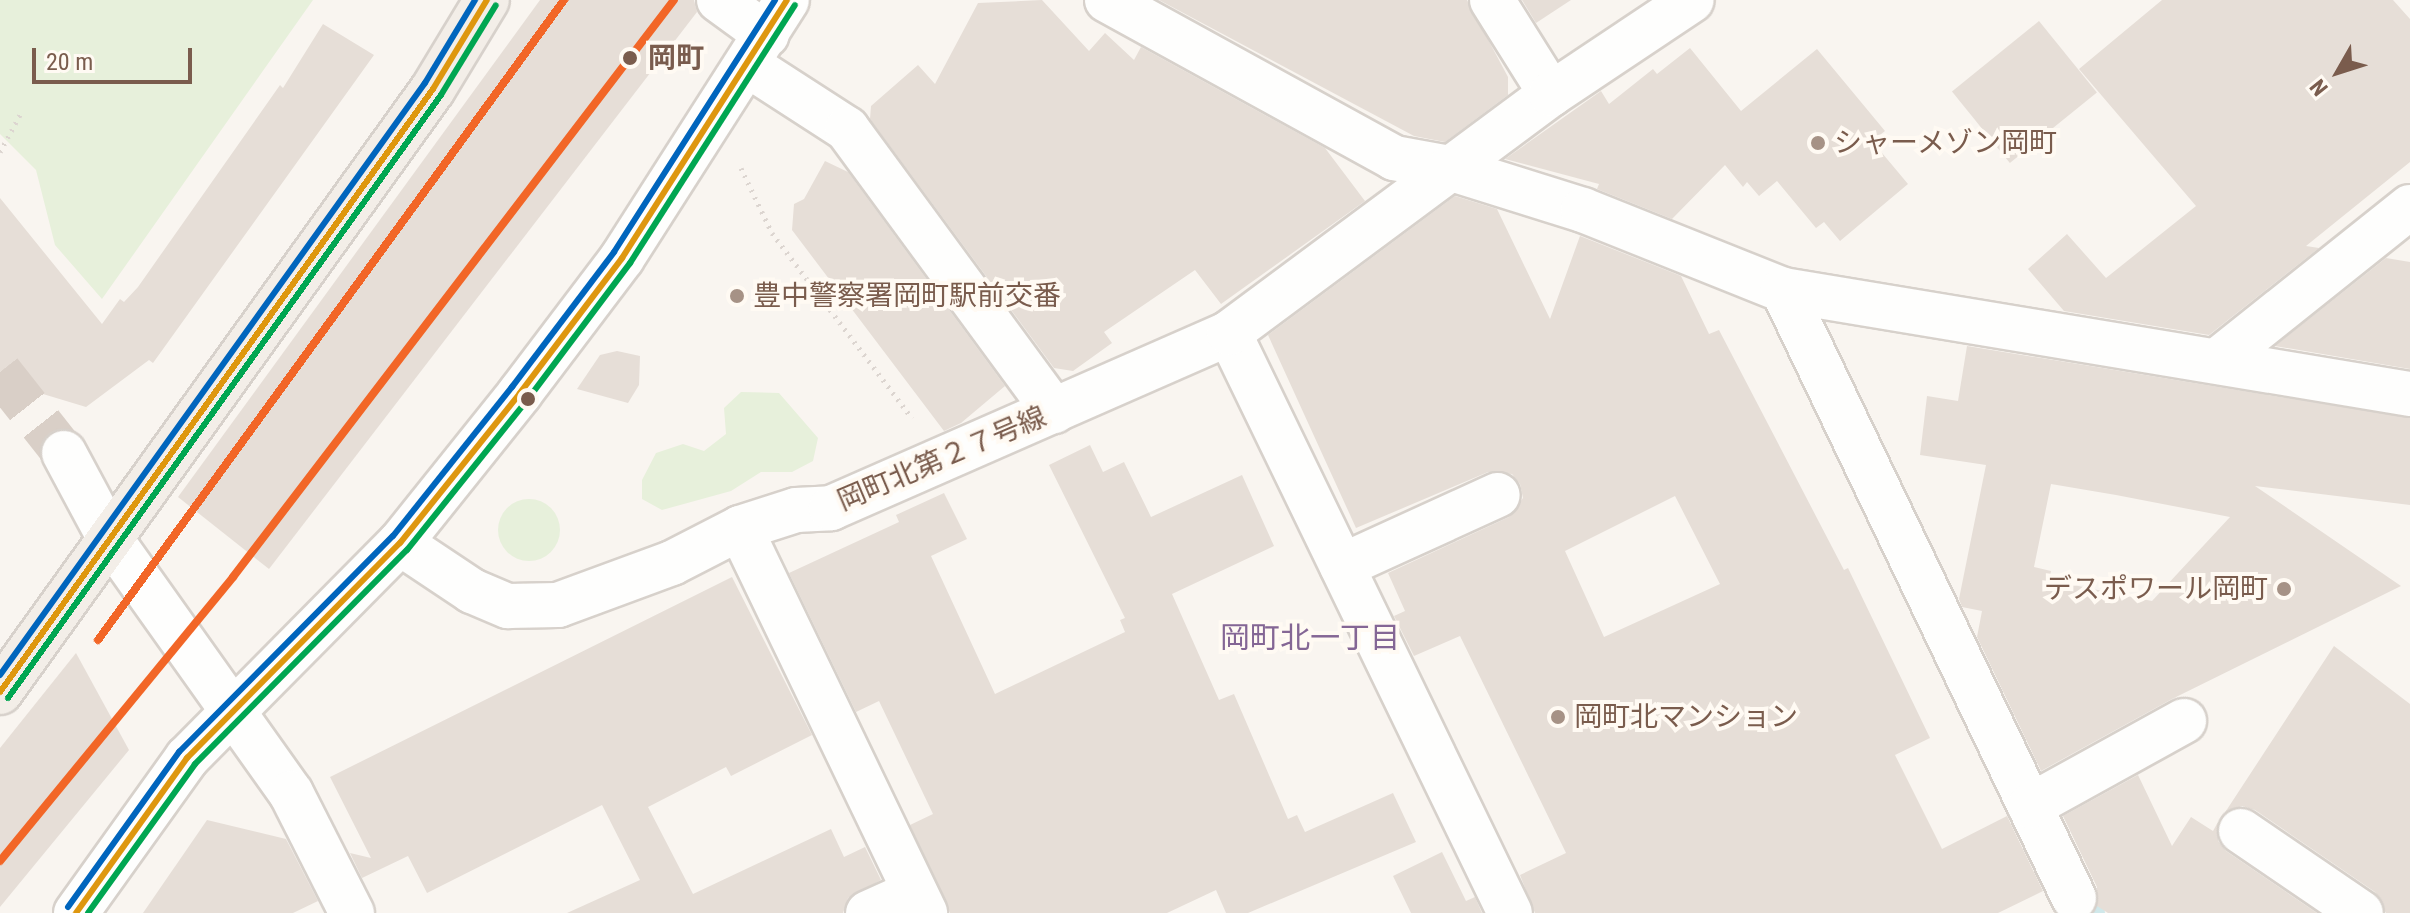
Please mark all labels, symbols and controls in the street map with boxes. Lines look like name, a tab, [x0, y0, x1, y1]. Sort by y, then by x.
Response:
scale bar	[36, 32, 196, 82]
north arrow	[2298, 32, 2378, 112]
place label: 岡町	[648, 41, 704, 75]
marker: 岡町	[619, 47, 641, 69]
text: 20 m	[46, 48, 93, 76]
text: N	[2305, 74, 2333, 101]
place label: シャーメゾン岡町	[1834, 126, 2058, 160]
marker: シャーメゾン岡町	[1809, 134, 1827, 152]
place label: 豊中警察署岡町駅前交番	[753, 279, 1061, 313]
marker: 豊中警察署岡町駅前交番	[728, 287, 746, 305]
unlabelled marker	[520, 391, 536, 407]
street label: 岡町北第２７号線	[832, 400, 1052, 518]
place label: デスポワール岡町	[2044, 572, 2268, 606]
marker: デスポワール岡町	[2275, 580, 2293, 598]
district label: 岡町北一丁目	[1220, 620, 1400, 656]
place label: 岡町北マンション	[1574, 700, 1798, 734]
marker: 岡町北マンション	[1549, 708, 1567, 726]

